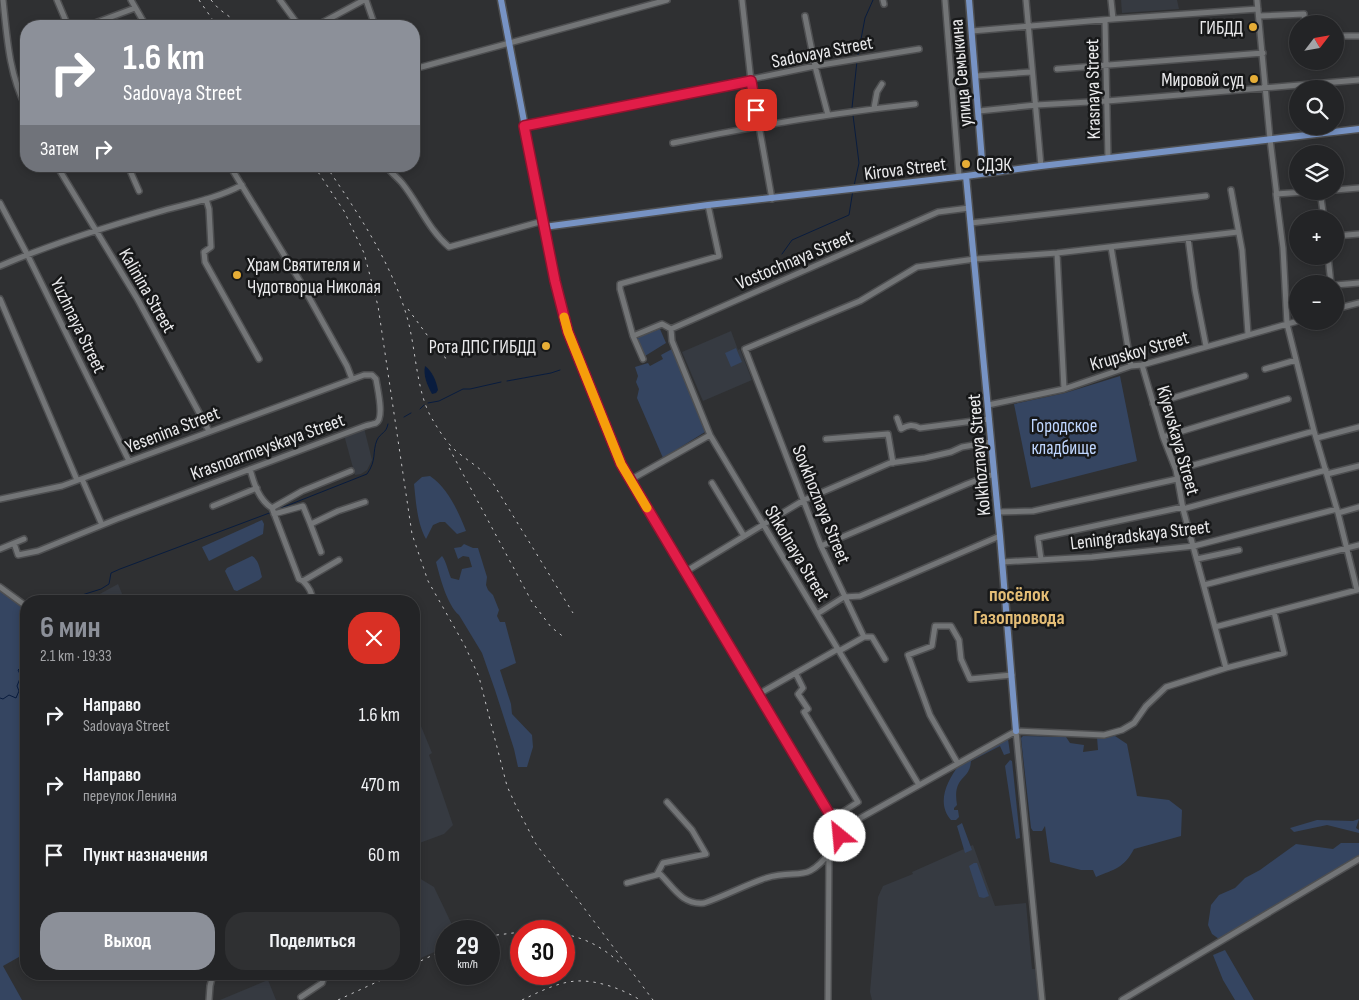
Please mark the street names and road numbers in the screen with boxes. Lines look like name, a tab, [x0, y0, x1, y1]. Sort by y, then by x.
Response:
street label: улица Семыкина	[945, 18, 978, 127]
street label: Sadovaya Street	[770, 31, 875, 74]
street label: Krasnaya Street	[1081, 38, 1106, 139]
street label: Kirova Street	[863, 153, 948, 186]
street label: Vostochnaya Street	[733, 225, 857, 295]
street label: Kalinina Street	[113, 245, 180, 337]
street label: Yuzhnaya Street	[45, 274, 111, 377]
street label: Krupskoy Street	[1087, 326, 1192, 377]
street label: Kiyevskaya Street	[1151, 383, 1204, 498]
street label: Kolkhoznaya Street	[963, 393, 996, 517]
street label: Yesenina Street	[122, 402, 223, 459]
street label: Krasnoarmeyskaya Street	[187, 409, 348, 486]
street label: Sovkhoznaya Street	[786, 442, 855, 567]
street label: Shkolnaya Street	[759, 502, 834, 606]
street label: Leningradskaya Street	[1069, 515, 1212, 555]

